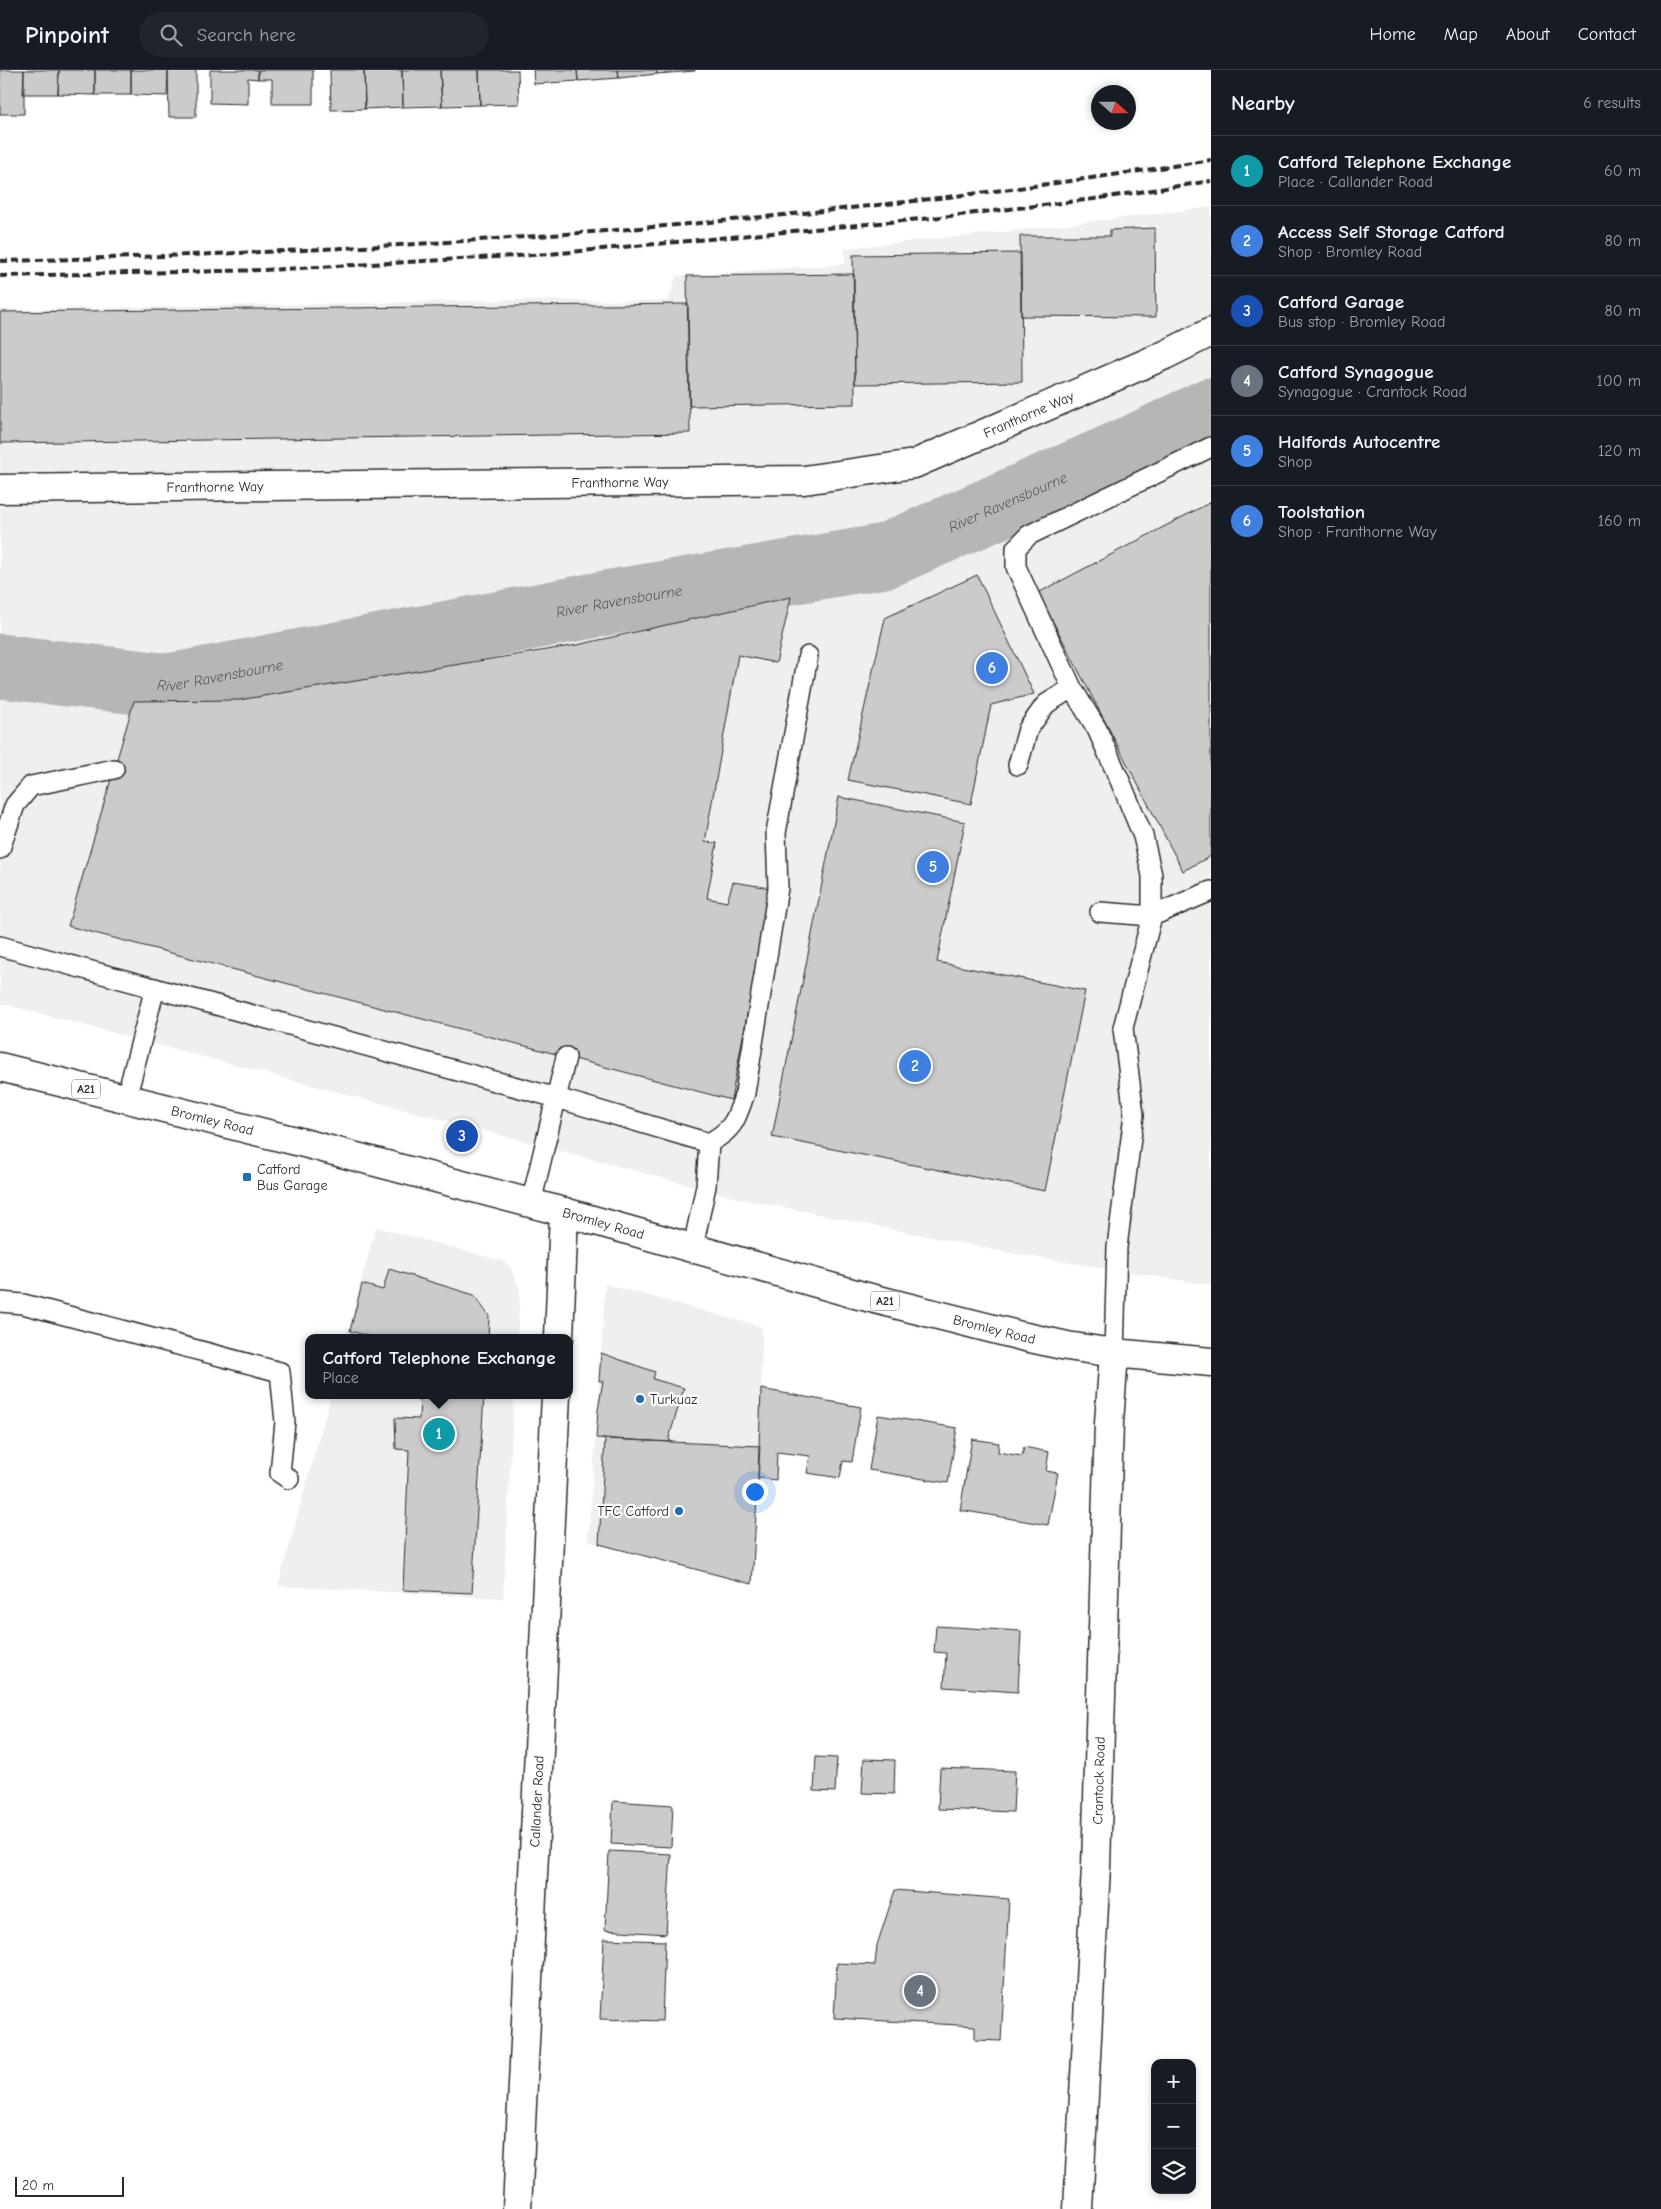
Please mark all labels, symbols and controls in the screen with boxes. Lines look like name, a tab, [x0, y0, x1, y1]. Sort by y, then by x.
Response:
search box	[139, 12, 489, 57]
text: Pinpoint	[25, 21, 109, 49]
icon: search	[157, 21, 185, 49]
text: Search here	[197, 24, 296, 46]
text: Home	[1369, 24, 1416, 45]
text: Map	[1444, 24, 1478, 45]
text: About	[1506, 24, 1550, 45]
text: Contact	[1578, 24, 1636, 45]
north arrow	[1091, 85, 1136, 130]
text: Nearby	[1231, 91, 1295, 115]
text: 6 results	[1583, 94, 1641, 112]
text: Catford Telephone Exchange	[1278, 151, 1511, 173]
text: 1	[1244, 162, 1250, 180]
text: 60 m	[1604, 162, 1641, 180]
text: Place · Callander Road	[1278, 173, 1433, 191]
text: Access Self Storage Catford	[1278, 221, 1505, 243]
text: 2	[1243, 232, 1251, 250]
text: 80 m	[1604, 232, 1641, 250]
text: Shop · Bromley Road	[1278, 243, 1422, 261]
text: Catford Garage	[1278, 291, 1404, 313]
text: 3	[1243, 302, 1251, 320]
text: 80 m	[1604, 302, 1641, 320]
text: Bus stop · Bromley Road	[1278, 313, 1446, 331]
text: Catford Synagogue	[1278, 361, 1433, 383]
text: 4	[1243, 372, 1251, 390]
text: 100 m	[1597, 372, 1641, 390]
text: Synagogue · Crantock Road	[1278, 383, 1467, 401]
street label: Franthorne Way	[981, 387, 1077, 441]
text: Halfords Autocentre	[1278, 431, 1440, 453]
text: 5	[1243, 442, 1251, 460]
text: 120 m	[1598, 442, 1641, 460]
text: Shop	[1278, 453, 1312, 471]
water label: River Ravensbourne	[946, 468, 1070, 536]
street label: Franthorne Way	[571, 473, 669, 491]
street label: Franthorne Way	[166, 478, 264, 496]
text: Toolstation	[1278, 501, 1365, 523]
text: 6	[1243, 512, 1251, 530]
text: 160 m	[1598, 512, 1641, 530]
text: Shop · Franthorne Way	[1278, 523, 1437, 541]
water label: River Ravensbourne	[554, 581, 684, 621]
pin: 6	[976, 649, 1008, 687]
water label: River Ravensbourne	[156, 656, 285, 695]
pin: 5	[917, 848, 949, 886]
pin: 2	[899, 1047, 931, 1085]
road number: A21	[72, 1080, 100, 1098]
street label: Bromley Road	[170, 1102, 255, 1139]
pin: 3	[446, 1117, 478, 1155]
place label: Catford Bus Garage	[257, 1161, 328, 1194]
marker: Catford Bus Garage	[241, 1171, 253, 1183]
street label: Bromley Road	[561, 1204, 646, 1243]
road number: A21	[871, 1292, 899, 1310]
street label: Bromley Road	[951, 1311, 1037, 1347]
popup	[305, 1334, 573, 1399]
text: Catford Telephone Exchange	[322, 1347, 556, 1369]
text: Place	[322, 1369, 359, 1387]
place label: Turkuaz	[650, 1391, 697, 1408]
marker: Turkuaz	[634, 1393, 646, 1405]
pin: 1	[423, 1415, 455, 1453]
your location	[742, 1479, 768, 1505]
place label: TFC Catford	[597, 1503, 669, 1520]
marker: TFC Catford	[673, 1505, 685, 1517]
street label: Crantock Road	[1089, 1736, 1108, 1825]
street label: Callander Road	[526, 1755, 547, 1848]
pin: 4	[904, 1972, 936, 2010]
map controls	[1151, 2059, 1196, 2194]
button: +	[1151, 2059, 1196, 2104]
button: −	[1151, 2104, 1196, 2149]
button: layers	[1151, 2149, 1196, 2194]
scale bar	[15, 2174, 124, 2197]
text: 20 m	[22, 2177, 54, 2194]

